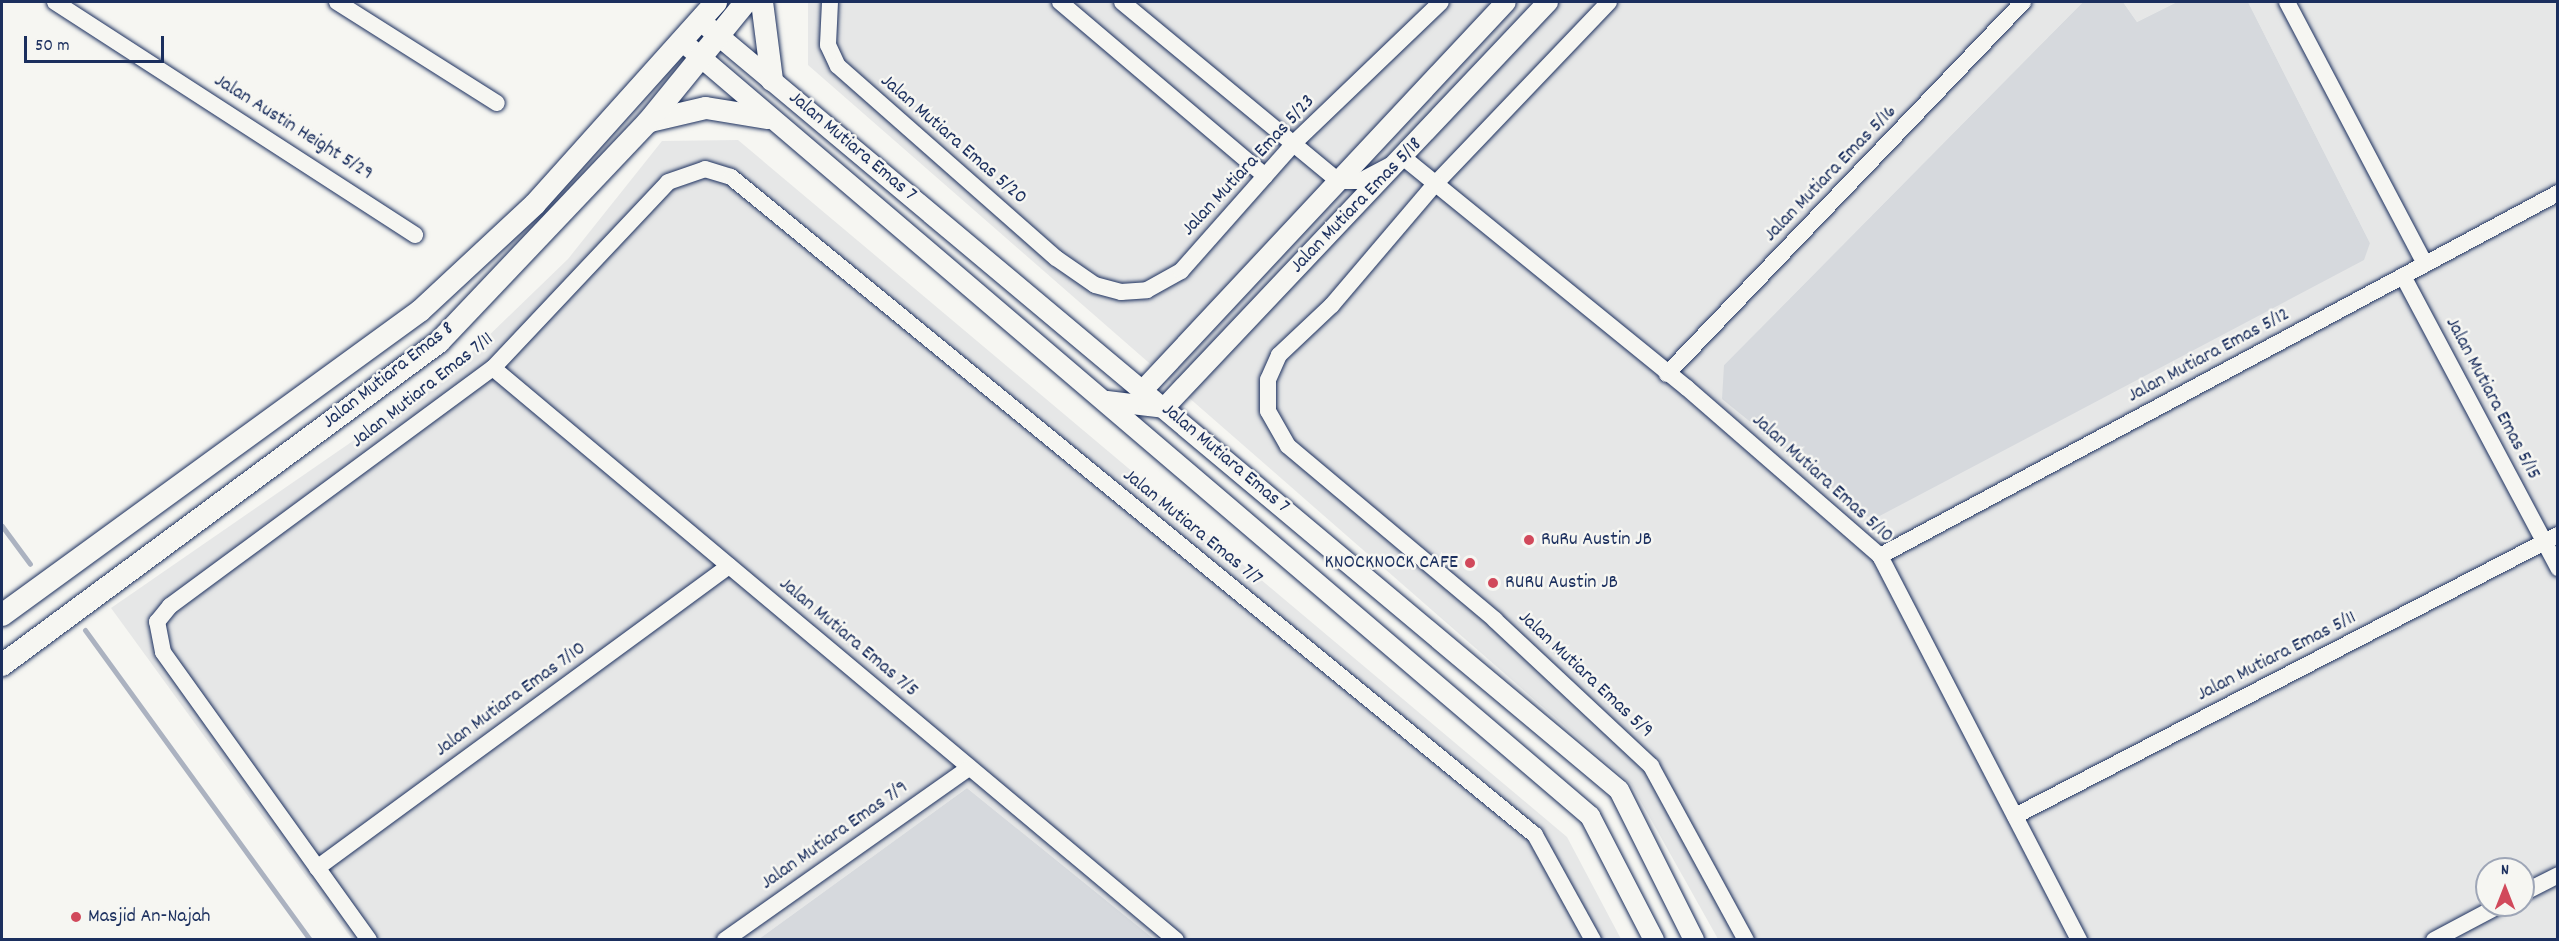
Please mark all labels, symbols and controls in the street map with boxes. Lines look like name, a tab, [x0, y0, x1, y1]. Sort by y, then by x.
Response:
scale bar	[27, 24, 166, 62]
text: 50 m	[35, 34, 70, 59]
street label: Jalan Austin Height 5/29	[209, 69, 377, 187]
street label: Jalan Mutiara Emas 5/20	[875, 70, 1031, 210]
street label: Jalan Mutiara Emas 7	[783, 87, 921, 207]
street label: Jalan Mutiara Emas 5/23	[1177, 90, 1321, 242]
street label: Jalan Mutiara Emas 5/16	[1759, 101, 1903, 247]
street label: Jalan Mutiara Emas 5/18	[1286, 133, 1428, 279]
street label: Jalan Mutiara Emas 5/12	[2124, 303, 2294, 409]
street label: Jalan Mutiara Emas 5/15	[2439, 314, 2545, 484]
street label: Jalan Mutiara Emas 8	[319, 317, 459, 435]
street label: Jalan Mutiara Emas 7/11	[347, 328, 499, 454]
street label: Jalan Mutiara Emas 7	[1156, 399, 1294, 519]
street label: Jalan Mutiara Emas 5/10	[1746, 409, 1898, 549]
street label: Jalan Mutiara Emas 7/7	[1117, 464, 1267, 592]
place label: RuRu Austin JB	[1541, 528, 1652, 552]
marker: RuRu Austin JB	[1522, 533, 1536, 547]
place label: KNOCKNOCK CAFE	[1324, 551, 1458, 575]
marker: KNOCKNOCK CAFE	[1463, 556, 1477, 570]
place label: RURU Austin JB	[1505, 571, 1618, 595]
street label: Jalan Mutiara Emas 7/5	[773, 573, 923, 703]
marker: RURU Austin JB	[1486, 576, 1500, 590]
street label: Jalan Mutiara Emas 5/9	[1512, 606, 1658, 744]
street label: Jalan Mutiara Emas 5/11	[2193, 606, 2361, 708]
street label: Jalan Mutiara Emas 7/10	[431, 637, 591, 763]
street label: Jalan Mutiara Emas 7/9	[757, 776, 913, 896]
north arrow	[2475, 857, 2535, 917]
text: N	[2501, 859, 2509, 882]
place label: Masjid An-Najah	[88, 905, 210, 929]
marker: Masjid An-Najah	[69, 910, 83, 924]

